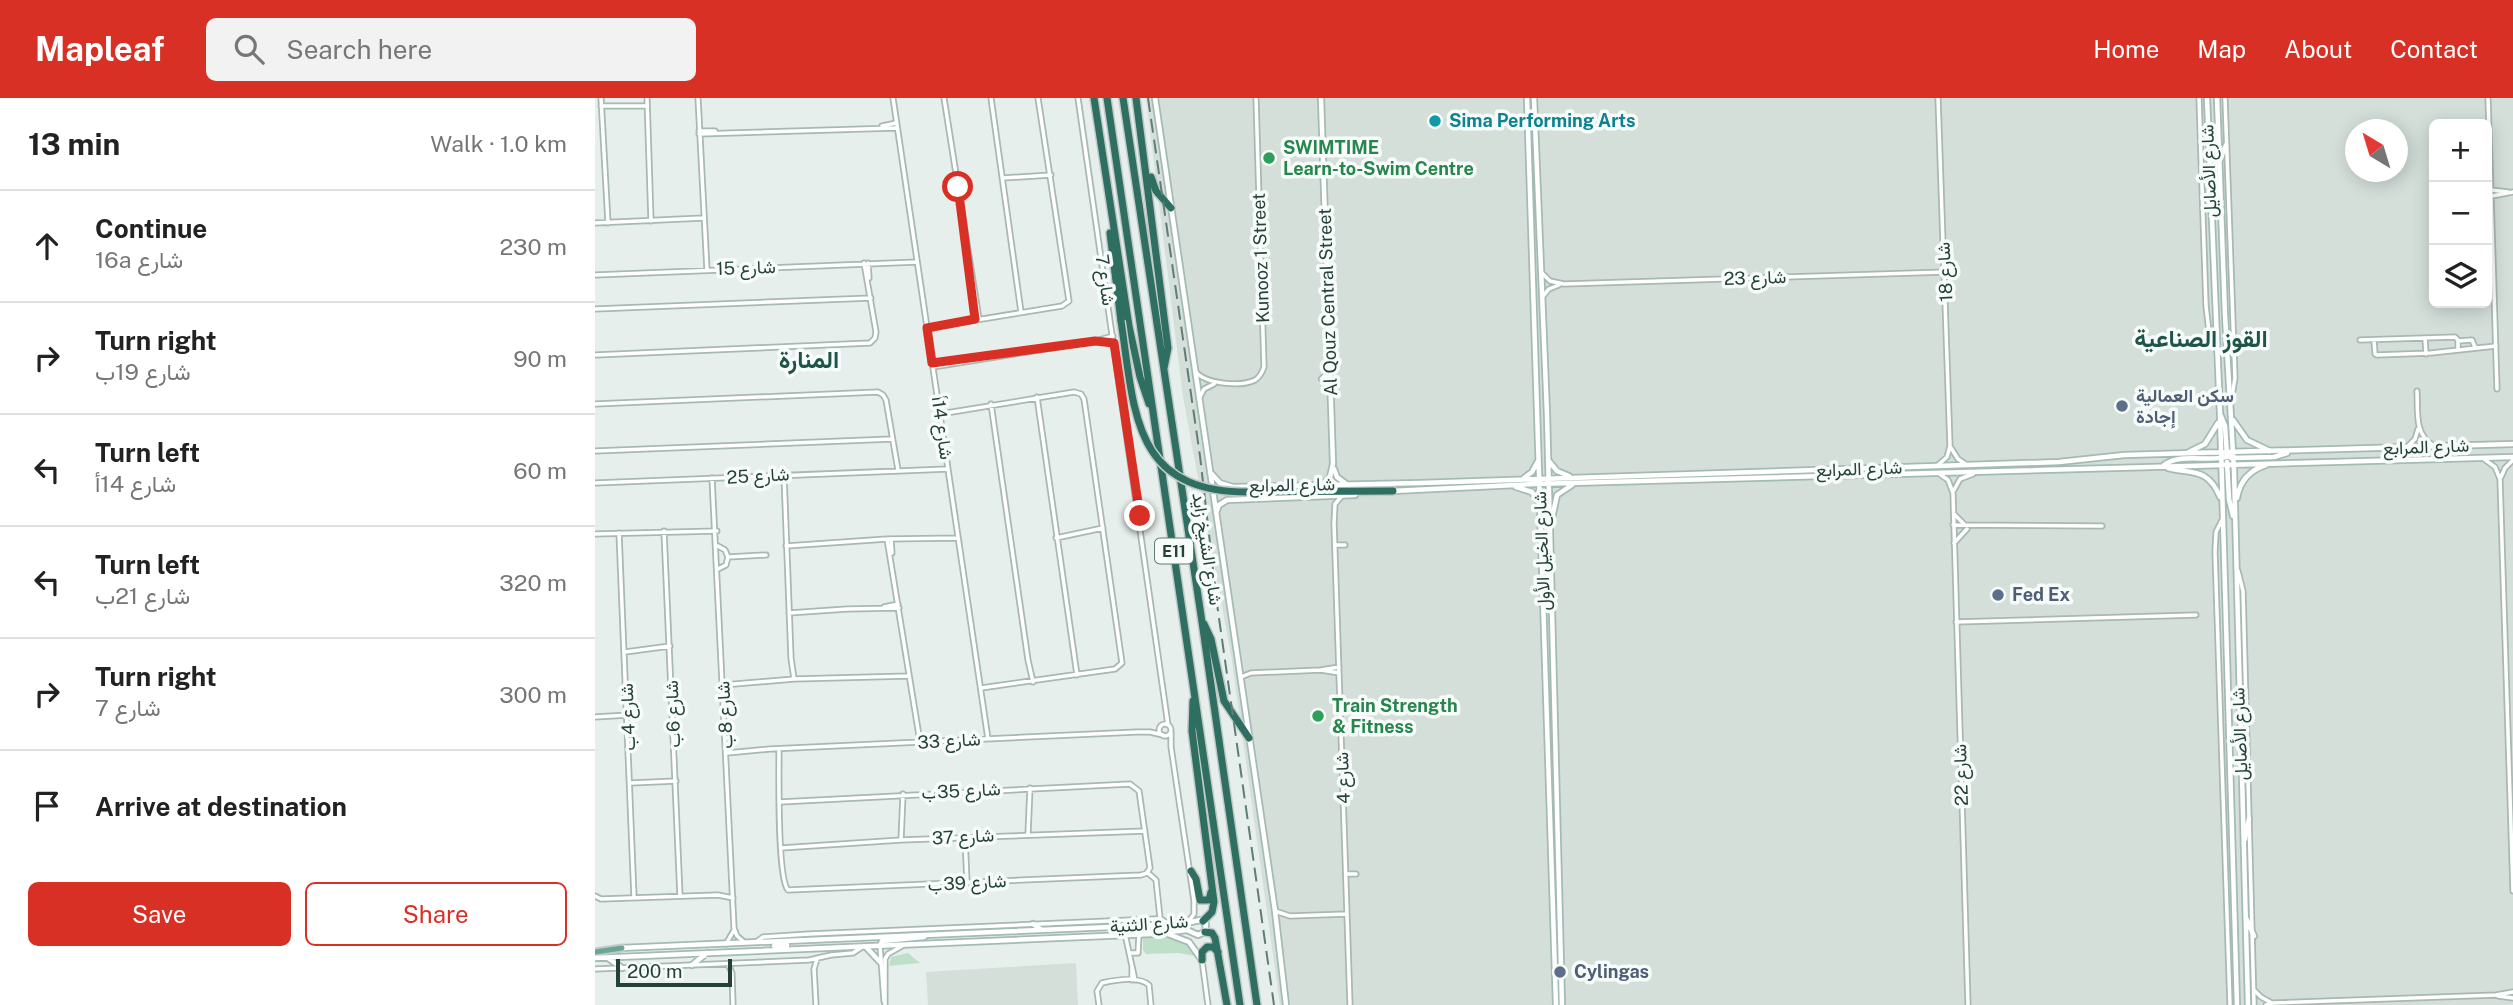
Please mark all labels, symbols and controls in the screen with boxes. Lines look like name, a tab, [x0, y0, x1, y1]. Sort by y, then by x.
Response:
search box	[206, 18, 696, 81]
text: Mapleaf	[35, 30, 164, 68]
icon: search	[230, 30, 268, 68]
text: Search here	[286, 34, 432, 65]
text: Home	[2093, 35, 2159, 63]
text: Map	[2197, 35, 2246, 63]
text: About	[2284, 35, 2352, 63]
text: Contact	[2390, 35, 2478, 63]
place label: Sima Performing Arts	[1449, 110, 1635, 131]
marker: Sima Performing Arts	[1427, 113, 1443, 129]
north arrow	[2345, 119, 2408, 182]
map controls	[2429, 119, 2492, 308]
button: +	[2429, 119, 2492, 182]
street label: شارع الأصايل	[2196, 124, 2223, 218]
text: 13 min	[28, 126, 120, 162]
text: Walk · 1.0 km	[430, 130, 567, 157]
place label: SWIMTIME Learn-to-Swim Centre	[1283, 137, 1474, 179]
marker: SWIMTIME Learn-to-Swim Centre	[1261, 150, 1277, 166]
route start	[942, 171, 973, 202]
button: −	[2429, 182, 2492, 245]
street label: Kunooz 1 Street	[1248, 193, 1273, 323]
street label: Al Qouz Central Street	[1314, 208, 1341, 396]
text: Continue	[95, 213, 207, 244]
icon: ahead	[28, 227, 66, 265]
text: 230 m	[499, 233, 567, 260]
street label: شارع 18	[1932, 242, 1959, 302]
button: layers	[2429, 245, 2492, 308]
text: 16a شارع	[95, 246, 183, 273]
street label: شارع 7	[1090, 253, 1119, 307]
street label: شارع 15	[716, 256, 776, 281]
street label: شارع 23	[1723, 266, 1787, 291]
district label: القوز الصناعية	[2134, 324, 2268, 354]
text: Turn right	[95, 325, 217, 356]
icon: right	[28, 339, 66, 377]
text: 90 m	[513, 345, 567, 372]
district label: المنارة	[779, 345, 839, 375]
text: شارع 19ب	[95, 358, 191, 385]
place label: سكن العمالية إجادة	[2136, 385, 2234, 429]
street label: شارع 14أ	[926, 395, 957, 461]
marker: سكن العمالية إجادة	[2114, 398, 2130, 414]
street label: شارع المرابع	[2383, 435, 2470, 460]
text: Turn left	[95, 437, 200, 468]
icon: left	[28, 451, 66, 489]
text: 60 m	[513, 457, 567, 484]
street label: شارع المرابع	[1816, 457, 1903, 482]
street label: شارع 25	[726, 463, 790, 490]
text: شارع 14أ	[95, 470, 176, 497]
street label: شارع المرابع	[1249, 473, 1335, 498]
street label: شارع الشيخ زايد	[1186, 491, 1227, 607]
street label: شارع الخيل الأول	[1529, 491, 1556, 611]
route end	[1124, 500, 1155, 531]
road number: E11	[1155, 538, 1193, 564]
text: Turn left	[95, 549, 200, 580]
icon: left	[28, 563, 66, 601]
text: 320 m	[499, 569, 567, 596]
text: شارع 21ب	[95, 582, 190, 609]
place label: Fed Ex	[2012, 584, 2070, 605]
marker: Fed Ex	[1990, 587, 2006, 603]
text: Turn right	[95, 661, 217, 692]
icon: right	[28, 675, 66, 713]
street label: شارع 6ب	[661, 680, 686, 748]
street label: شارع 8ب	[712, 680, 739, 750]
text: 300 m	[499, 681, 567, 708]
street label: شارع 4ب	[616, 683, 641, 751]
street label: شارع الأصايل	[2227, 687, 2254, 781]
text: شارع 7	[95, 694, 161, 721]
place label: Train Strength & Fitness	[1332, 695, 1458, 737]
marker: Train Strength & Fitness	[1310, 708, 1326, 724]
street label: شارع 33	[917, 728, 981, 755]
street label: شارع 22	[1949, 744, 1974, 806]
street label: شارع 4	[1331, 752, 1356, 804]
street label: شارع 35ب	[921, 778, 1001, 805]
icon: arrive	[28, 787, 66, 825]
text: Arrive at destination	[95, 791, 347, 822]
street label: شارع 37	[931, 824, 995, 851]
street label: شارع 39ب	[927, 870, 1007, 897]
button: Save	[28, 882, 291, 946]
button: Share	[305, 882, 567, 946]
street label: شارع الثنية	[1109, 910, 1189, 939]
scale bar	[616, 956, 731, 988]
text: 200 m	[627, 960, 683, 982]
place label: Cylingas	[1574, 961, 1649, 982]
marker: Cylingas	[1552, 964, 1568, 980]

